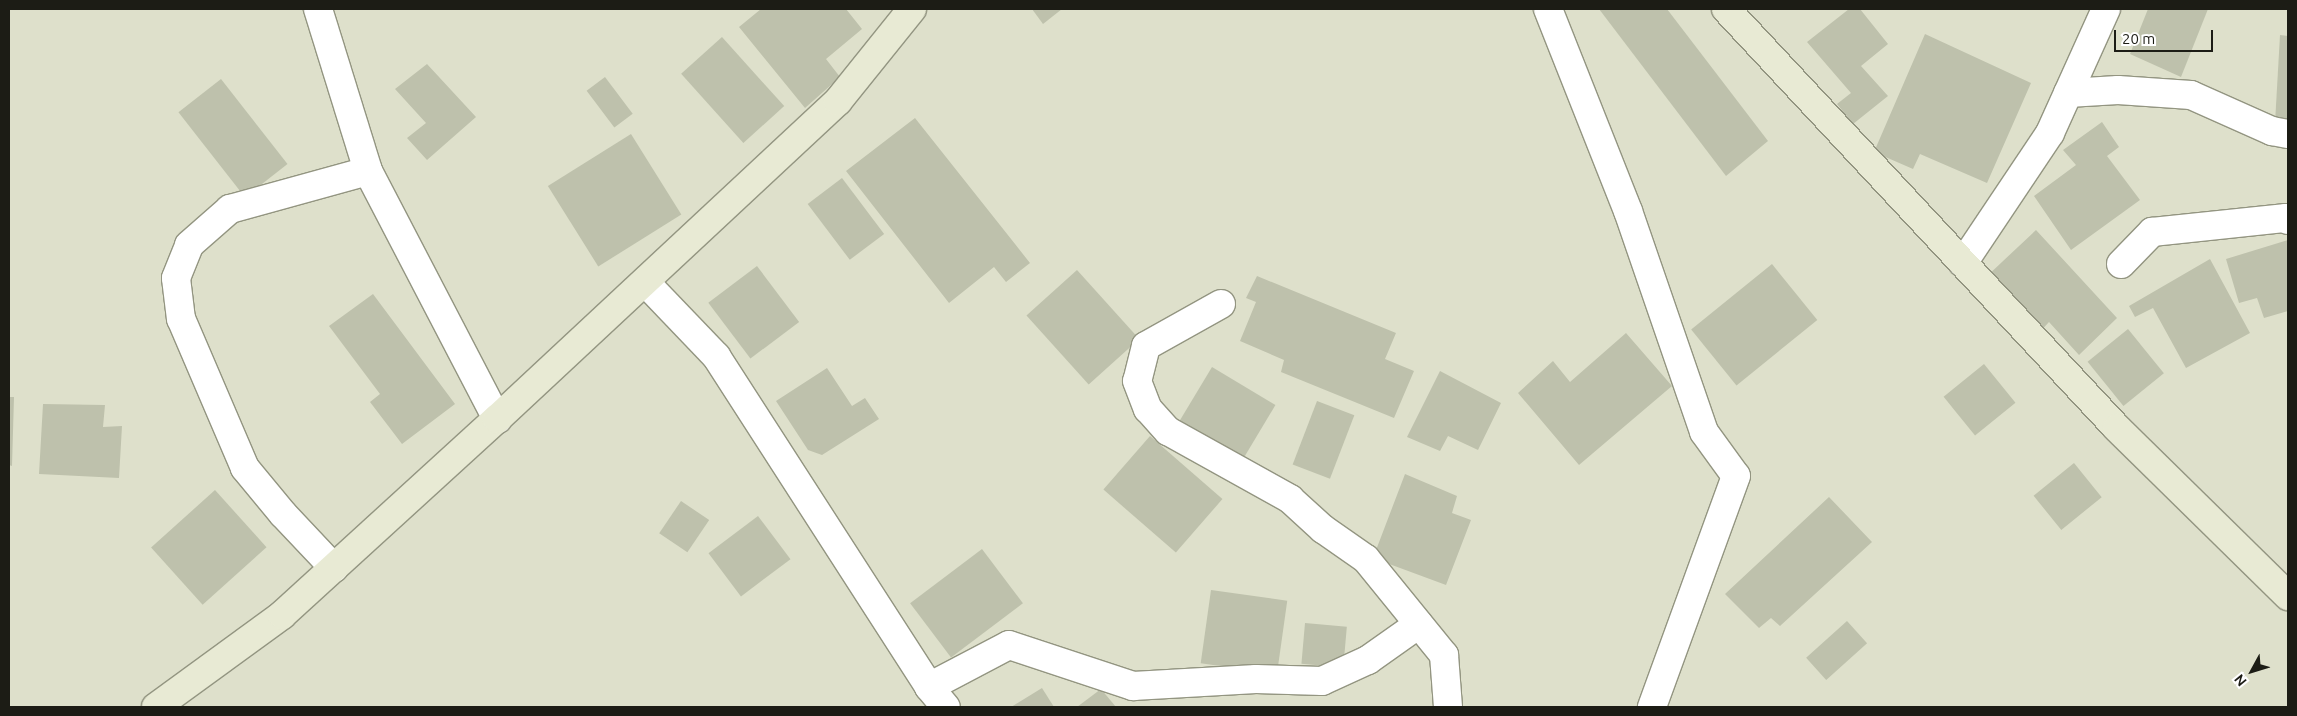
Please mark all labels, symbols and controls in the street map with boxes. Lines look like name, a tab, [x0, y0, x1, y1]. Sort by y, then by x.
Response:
scale bar	[2117, 20, 2216, 52]
text: 20 m	[2122, 30, 2155, 47]
north arrow	[2227, 646, 2277, 696]
text: N	[2231, 671, 2250, 690]

